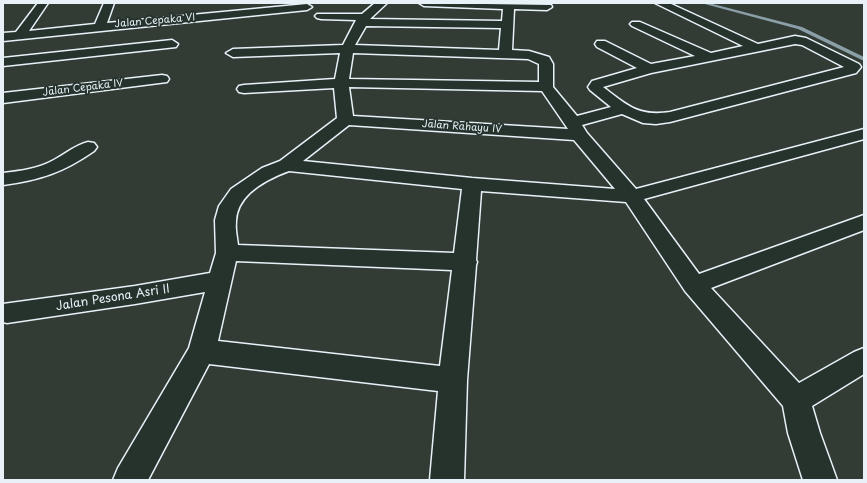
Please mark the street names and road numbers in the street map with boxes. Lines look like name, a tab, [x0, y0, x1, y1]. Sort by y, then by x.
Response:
street label: Jalan Cepaka VI	[114, 11, 196, 31]
street label: Jalan Cepaka IV	[42, 77, 124, 99]
street label: Jalan Rahayu IV	[422, 118, 502, 136]
street label: Jalan Pesona Asri II	[55, 282, 171, 314]

